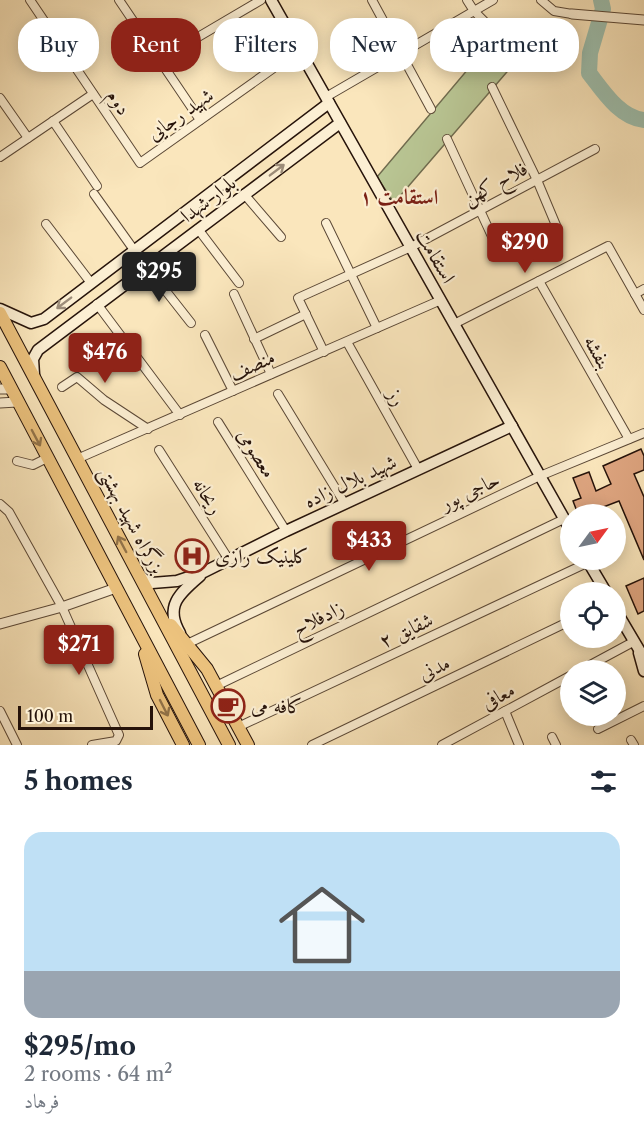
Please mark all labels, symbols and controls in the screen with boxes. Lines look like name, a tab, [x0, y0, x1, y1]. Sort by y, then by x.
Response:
chip: Buy	[18, 18, 99, 72]
chip: Rent	[111, 18, 201, 72]
chip: Filters	[213, 18, 318, 72]
chip: New	[330, 18, 418, 72]
chip: Apartment	[430, 18, 579, 72]
street label: شهید رجایی	[142, 83, 219, 147]
street label: دوم	[97, 84, 136, 123]
street label: فلاح کهن	[458, 156, 534, 215]
one-way arrow	[268, 163, 284, 176]
street label: بلوار شهدا	[176, 171, 241, 228]
district label: استقامت ۱	[360, 184, 438, 209]
pin: $290	[489, 223, 561, 274]
street label: استقامت	[411, 225, 461, 287]
text: $290	[501, 230, 549, 254]
pin: $295	[123, 252, 195, 303]
text: $295	[136, 259, 182, 283]
one-way arrow	[57, 297, 73, 309]
street label: بنفشه	[579, 331, 617, 373]
pin: $476	[69, 333, 141, 384]
text: $476	[83, 340, 127, 364]
street label: منصف	[226, 344, 278, 386]
street label: رز	[382, 382, 411, 410]
street label: معصومی	[232, 424, 281, 483]
one-way arrow	[31, 428, 42, 446]
street label: شهید بلال زاده	[300, 449, 401, 514]
street label: بزرگراه شهید بهشتی	[91, 462, 171, 579]
street label: حاجی پور	[435, 467, 505, 519]
street label: ریحانه	[188, 473, 228, 519]
north arrow	[560, 504, 626, 570]
map controls	[560, 504, 626, 726]
pin: $433	[333, 521, 405, 572]
text: $433	[346, 528, 392, 552]
one-way arrow	[116, 536, 128, 553]
hospital icon: کلینیک رازی	[174, 538, 210, 574]
place label: کلینیک رازی	[215, 544, 309, 568]
button: locate	[560, 582, 626, 648]
street label: زادفلاح	[288, 595, 350, 646]
street label: شقایق ۲	[375, 607, 437, 654]
pin: $271	[43, 625, 115, 676]
text: $271	[58, 632, 100, 656]
street label: مدنی	[414, 650, 454, 686]
button: layers	[560, 660, 626, 726]
street label: معافی	[477, 677, 519, 715]
cafe icon: کافه می	[210, 688, 246, 724]
place label: کافه می	[251, 694, 303, 718]
one-way arrow	[158, 698, 170, 716]
scale bar	[18, 703, 153, 730]
text: 100 m	[27, 706, 73, 726]
text: 5 homes	[24, 765, 133, 797]
icon: filters	[587, 765, 620, 798]
icon: home	[268, 871, 376, 979]
text: $295/mo	[24, 1030, 136, 1062]
text: 2 rooms · 64 m²	[24, 1062, 173, 1086]
text: فرهاد	[24, 1089, 59, 1113]

